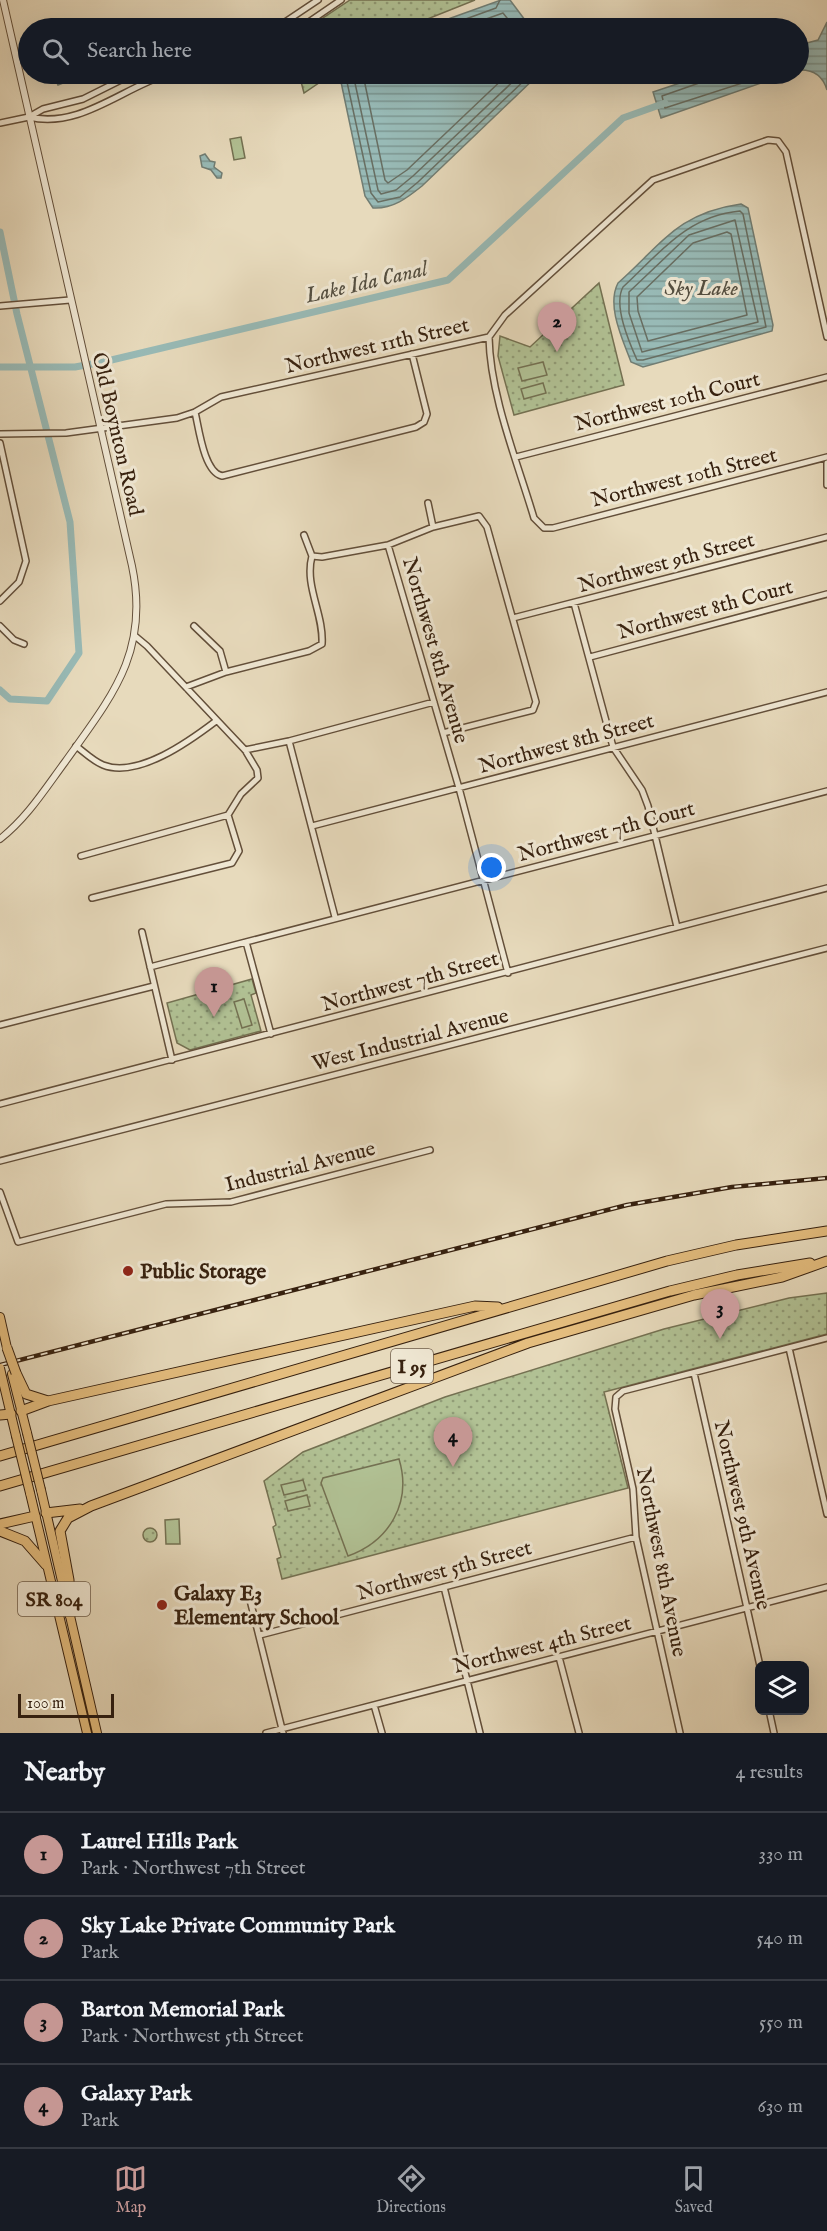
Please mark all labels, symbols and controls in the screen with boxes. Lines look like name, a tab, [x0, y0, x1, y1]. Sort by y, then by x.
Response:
search box	[18, 18, 809, 84]
icon: search	[39, 35, 72, 68]
text: Search here	[87, 37, 192, 65]
water label: Lake Ida Canal	[302, 255, 432, 311]
water label: Sky Lake	[664, 275, 738, 303]
pin: 2	[538, 302, 576, 352]
street label: Northwest 11th Street	[283, 312, 472, 381]
street label: Old Boynton Road	[85, 350, 149, 520]
street label: Northwest 10th Court	[572, 366, 763, 439]
street label: Northwest 10th Street	[589, 442, 780, 515]
street label: Northwest 9th Street	[575, 527, 758, 600]
street label: Northwest 8th Avenue	[395, 554, 474, 747]
street label: Northwest 8th Court	[615, 574, 796, 647]
street label: Northwest 8th Street	[476, 708, 657, 781]
street label: Northwest 7th Court	[515, 796, 698, 869]
your location	[477, 853, 506, 882]
street label: Northwest 7th Street	[319, 946, 502, 1019]
pin: 1	[194, 968, 234, 1017]
street label: West Industrial Avenue	[309, 1003, 512, 1078]
street label: Industrial Avenue	[222, 1136, 379, 1199]
place label: Public Storage	[140, 1259, 266, 1286]
marker: Public Storage	[121, 1264, 135, 1278]
pin: 3	[700, 1290, 740, 1339]
road number: I 95	[391, 1349, 433, 1383]
pin: 4	[434, 1418, 472, 1467]
street label: Northwest 9th Avenue	[707, 1418, 777, 1613]
street label: Northwest 8th Avenue	[629, 1465, 692, 1660]
street label: Northwest 5th Street	[354, 1535, 535, 1608]
place label: Galaxy E3 Elementary School	[174, 1581, 340, 1632]
road number: SR 804	[18, 1582, 90, 1616]
marker: Galaxy E3 Elementary School	[155, 1598, 169, 1612]
street label: Northwest 4th Street	[451, 1610, 634, 1681]
map controls	[755, 1661, 809, 1715]
button: layers	[755, 1661, 809, 1715]
scale bar	[18, 1691, 114, 1718]
text: 100 m	[27, 1694, 64, 1714]
text: Nearby	[24, 1756, 105, 1789]
text: 4 results	[736, 1760, 803, 1785]
text: Laurel Hills Park	[81, 1828, 238, 1856]
text: 1	[40, 1842, 47, 1867]
text: 330 m	[758, 1842, 803, 1867]
text: Park · Northwest 7th Street	[81, 1856, 306, 1881]
text: Sky Lake Private Community Park	[81, 1912, 395, 1940]
text: 2	[39, 1926, 48, 1951]
text: 540 m	[756, 1926, 803, 1951]
text: Park	[81, 1940, 119, 1965]
text: Barton Memorial Park	[81, 1996, 284, 2024]
text: 3	[40, 2010, 47, 2035]
text: 550 m	[759, 2010, 803, 2035]
text: Park · Northwest 5th Street	[81, 2024, 304, 2049]
text: Galaxy Park	[81, 2080, 192, 2108]
text: 4	[39, 2094, 48, 2119]
text: 630 m	[757, 2094, 803, 2119]
text: Park	[81, 2108, 119, 2133]
tab: Map	[114, 2162, 147, 2218]
tab: Directions	[376, 2162, 446, 2218]
tab: Saved	[675, 2162, 713, 2218]

